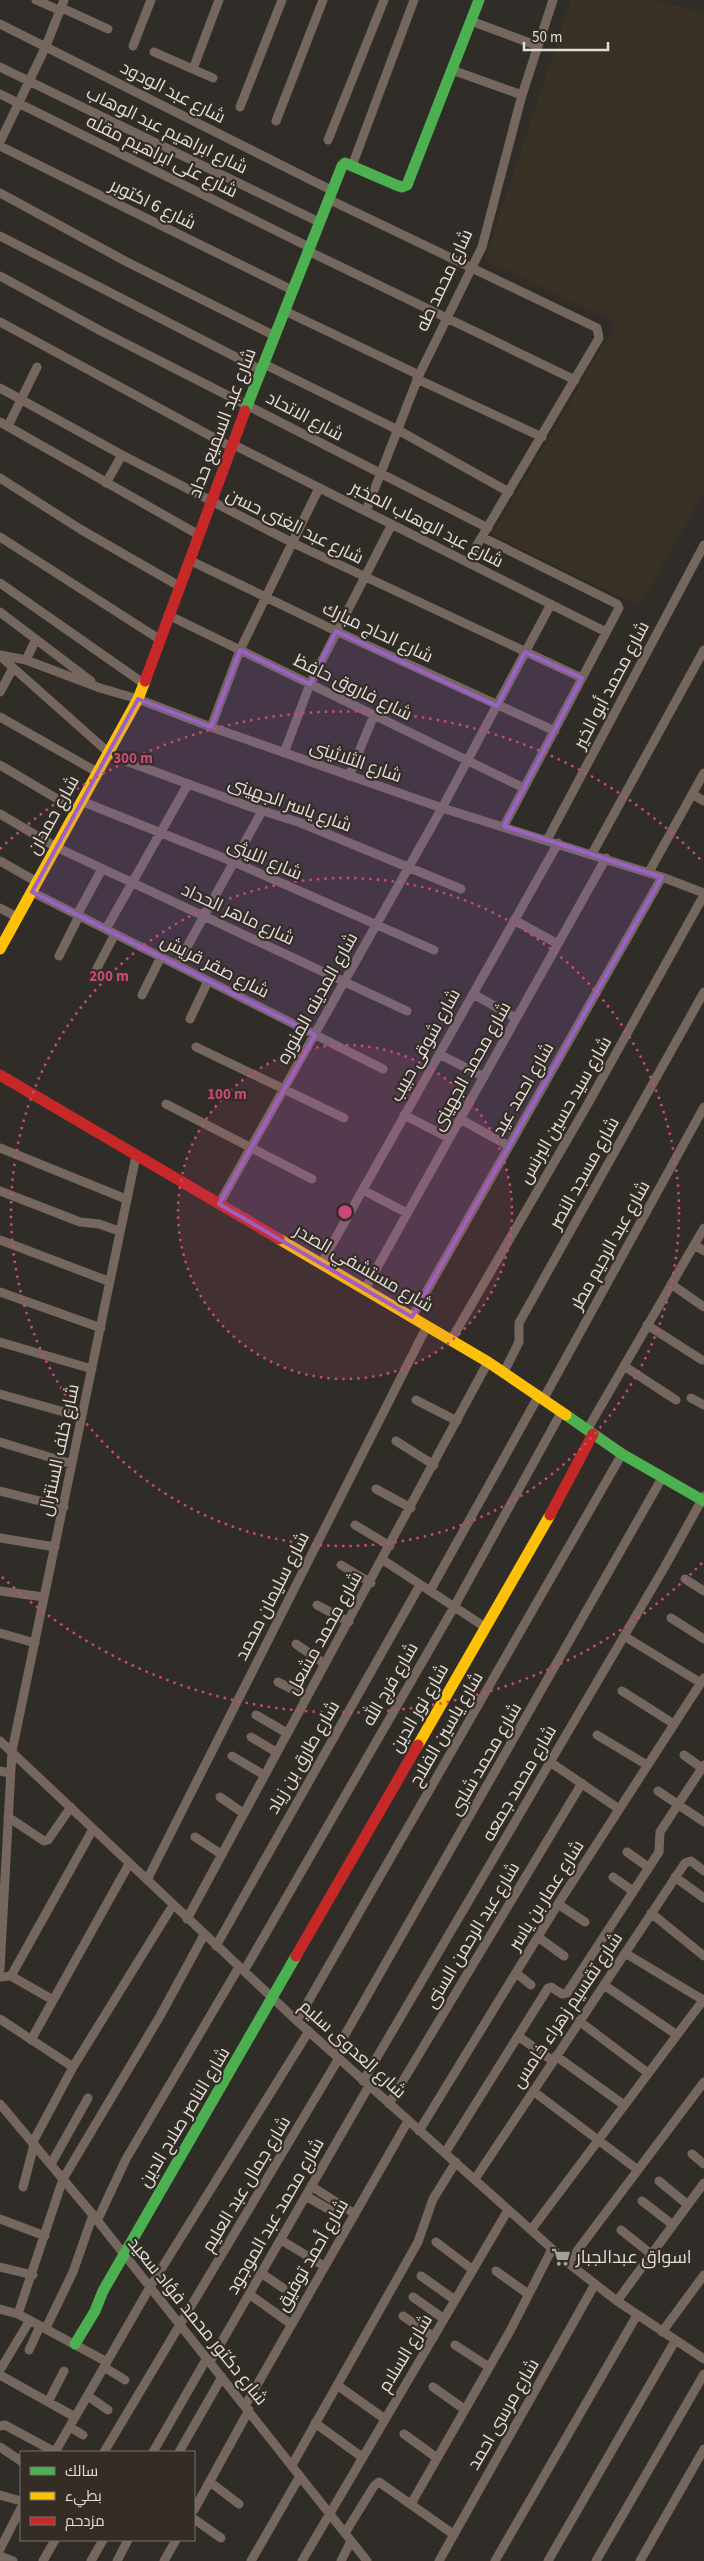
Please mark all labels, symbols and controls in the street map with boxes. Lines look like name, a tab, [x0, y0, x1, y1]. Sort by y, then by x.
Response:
scale bar	[524, 20, 608, 52]
text: 50 m	[532, 27, 562, 48]
street label: شارع عبد الودود	[116, 55, 230, 130]
street label: شارع ابراهيم عبد الوهاب	[82, 80, 252, 180]
street label: شارع على ابراهيم مقله	[82, 109, 242, 204]
street label: شارع 6 اكتوبر	[105, 172, 200, 236]
street label: شارع محمد طه	[410, 225, 479, 335]
street label: شارع عبد السميع حداد	[182, 345, 263, 502]
street label: شارع الاتحاد	[262, 386, 348, 447]
street label: شارع عبد الوهاب المخبر	[345, 475, 508, 574]
street label: شارع عبد الغنى حسن	[222, 482, 368, 571]
street label: شارع الحاج مبارك	[318, 596, 437, 669]
street label: شارع محمد أبو الخير	[567, 617, 656, 754]
street label: شارع فاروق حافظ	[289, 648, 416, 727]
street label: شارع الثلاثينى	[307, 734, 405, 789]
text: 300 m	[113, 748, 153, 769]
street label: شارع ياسر الجهينى	[224, 770, 355, 838]
street label: شارع حمدان	[21, 771, 85, 859]
street label: شارع الليثى	[224, 833, 306, 886]
street label: شارع ماهر الحداد	[177, 877, 299, 952]
street label: شارع صقر قريش	[156, 928, 273, 1005]
street label: شارع المدينه المنوره	[271, 928, 364, 1069]
text: 200 m	[89, 966, 129, 987]
street label: شارع شوقى حبيب	[384, 984, 467, 1106]
street label: شارع محمد الجهينى	[426, 997, 517, 1135]
street label: شارع سيد حسين البرنس	[513, 1032, 618, 1189]
street label: شارع احمد عيد	[487, 1038, 560, 1141]
text: 100 m	[207, 1084, 247, 1105]
street label: شارع مسجد النصر	[543, 1113, 626, 1235]
street label: شارع عبد الرحيم مطر	[564, 1176, 656, 1315]
centre of rings	[336, 1203, 354, 1221]
street label: شارع مستشفي الصدر	[288, 1218, 438, 1319]
street label: شارع خلف السنترال	[33, 1382, 86, 1519]
street label: شارع سليمان محمد	[229, 1528, 316, 1665]
street label: شارع محمد مشعل	[280, 1567, 369, 1699]
street label: شارع فرج الله	[356, 1638, 424, 1731]
street label: شارع نور الدين	[384, 1659, 455, 1757]
street label: شارع ياسين الفلاح	[403, 1667, 489, 1791]
street label: شارع طارق بن زياد	[261, 1696, 346, 1818]
street label: شارع محمد شلبى	[443, 1698, 528, 1820]
street label: شارع محمد جمعه	[476, 1721, 563, 1846]
street label: شارع عمار بن ياسر	[502, 1835, 590, 1956]
street label: شارع عبد الرحمن السنى	[419, 1857, 526, 2013]
street label: شارع تقسيم زهراء خامس	[506, 1927, 629, 2093]
street label: شارع العدوى سليم	[294, 1994, 412, 2104]
street label: شارع الناصر صلاح الدين	[133, 2042, 236, 2192]
street label: شارع جمال عبد العليم	[196, 2112, 297, 2257]
street label: شارع محمد عبد الموجود	[220, 2133, 330, 2299]
street label: شارع أحمد توفيق	[270, 2194, 355, 2316]
street label: شارع دكتور محمد فؤاد سعيد	[122, 2232, 273, 2411]
place label: اسواق عبدالجبار	[575, 2245, 692, 2270]
supermarket icon: اسواق عبدالجبار	[550, 2246, 572, 2268]
street label: شارع السلام	[372, 2309, 439, 2397]
street label: شارع مرسى احمد	[461, 2354, 545, 2474]
legend	[20, 2451, 195, 2541]
text: سالك	[65, 2461, 98, 2482]
text: بطيء	[65, 2486, 102, 2508]
text: مزدحم	[65, 2511, 105, 2532]

